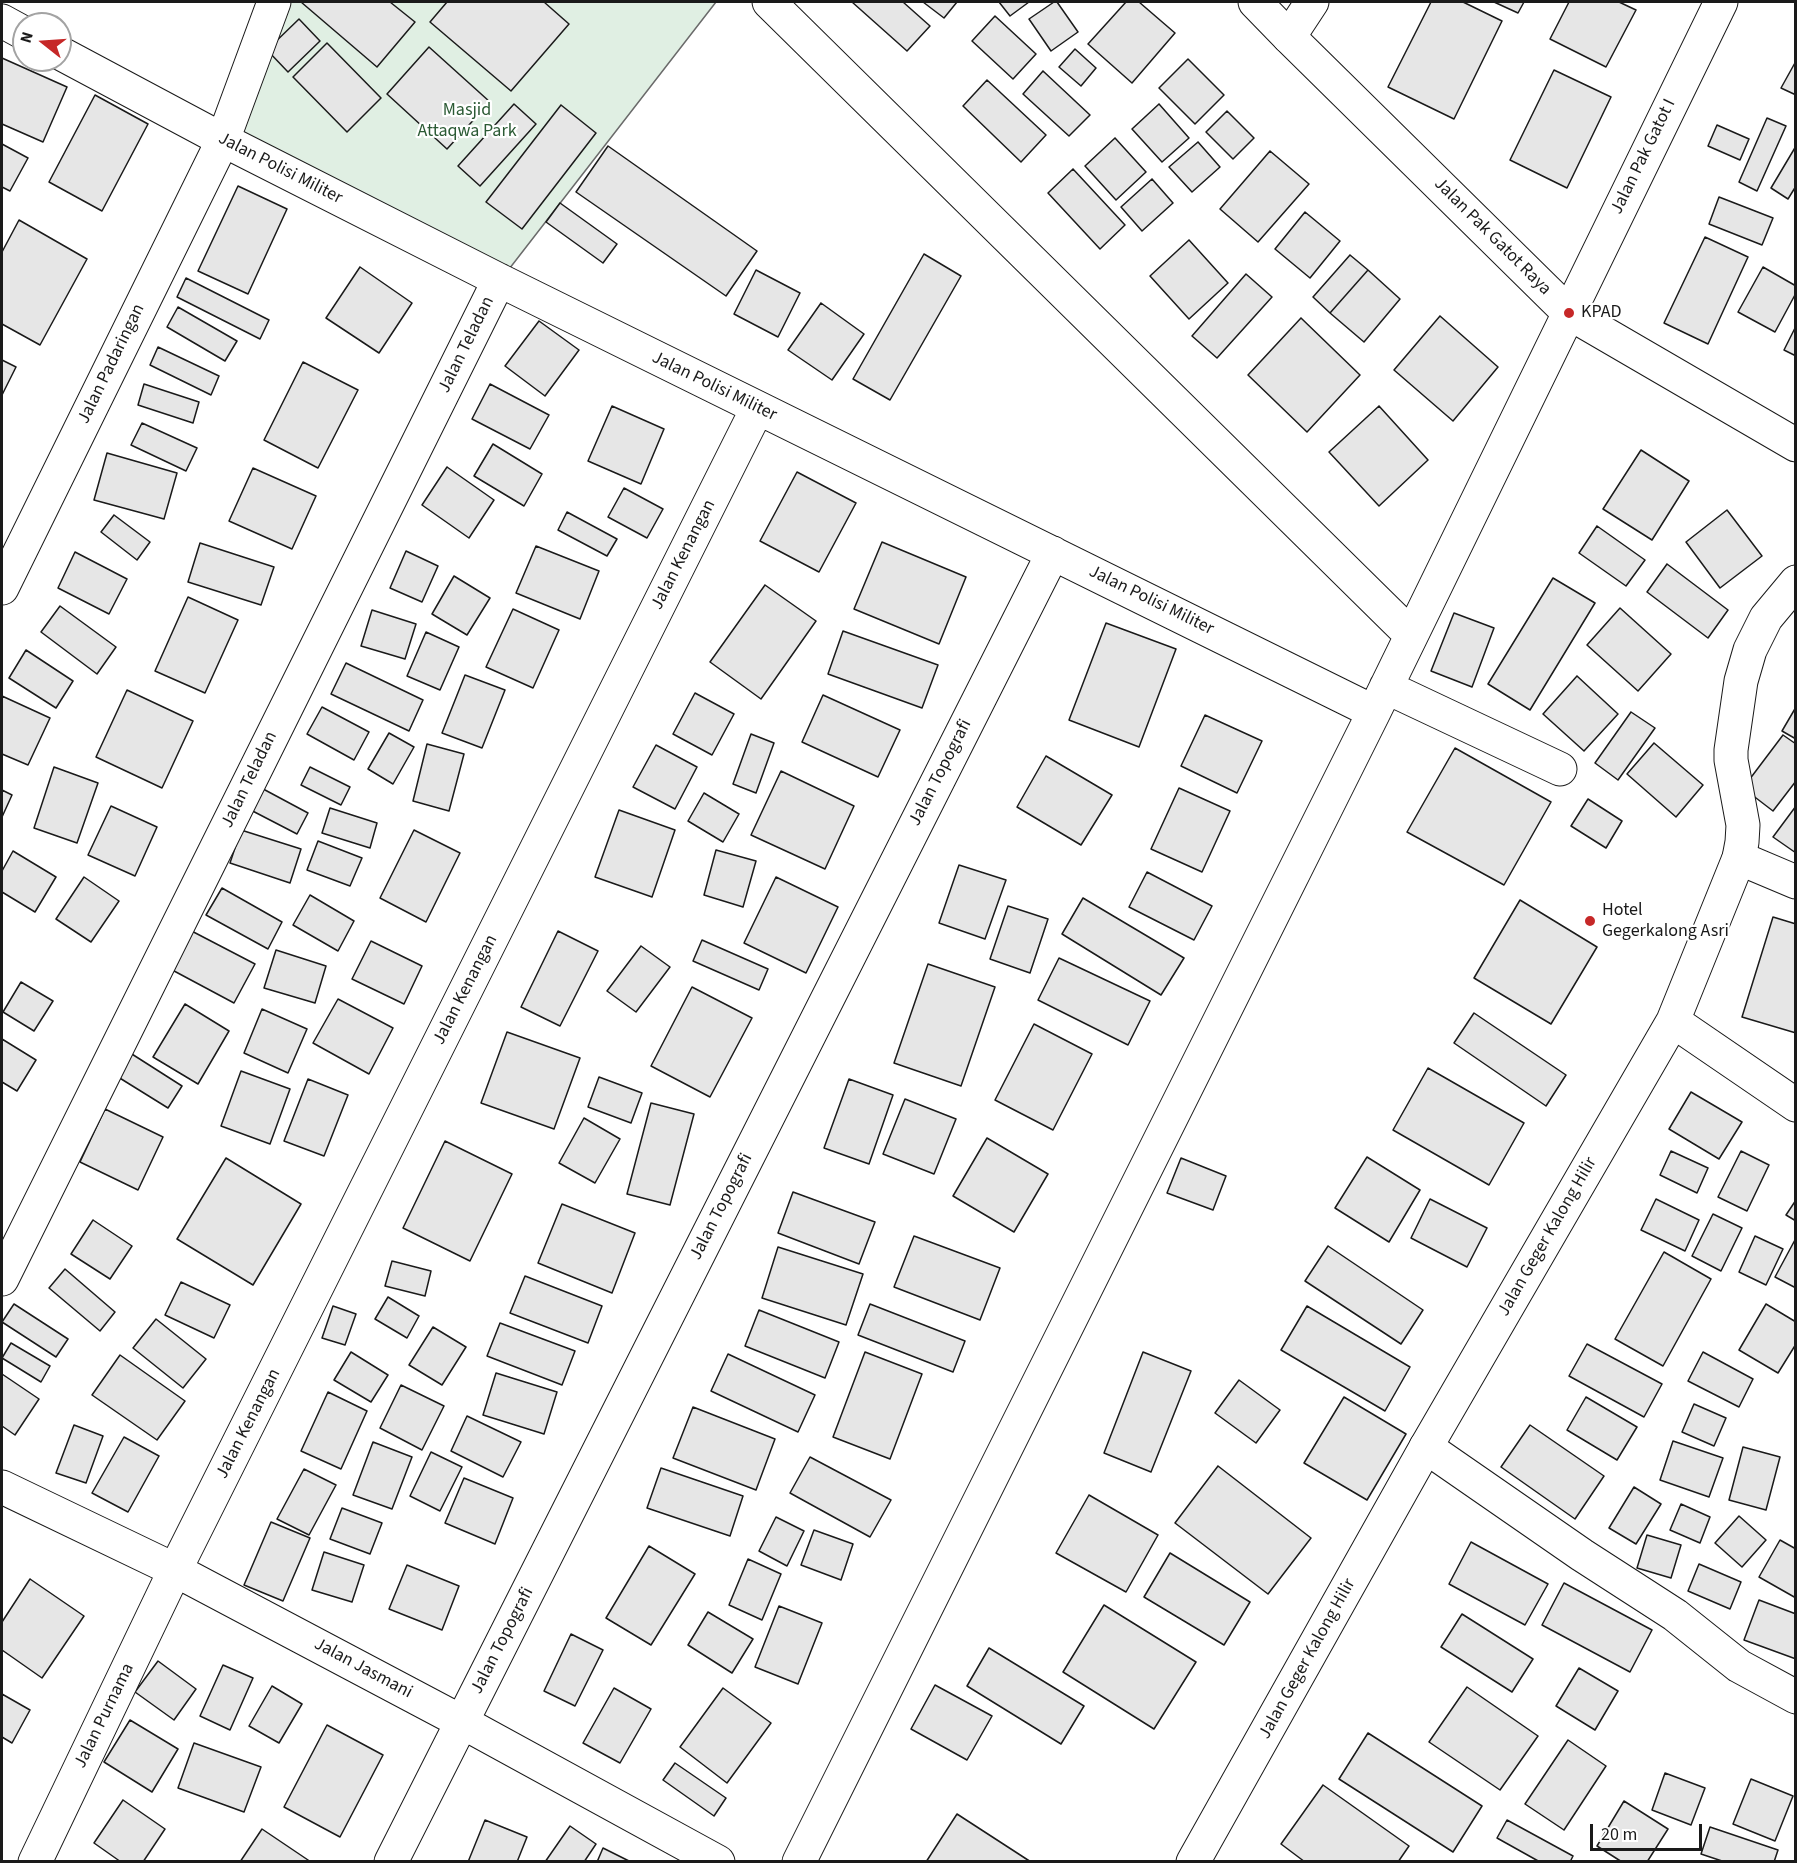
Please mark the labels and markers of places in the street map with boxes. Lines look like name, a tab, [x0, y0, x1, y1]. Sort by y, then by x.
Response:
place label: KPAD	[1581, 302, 1622, 324]
marker: KPAD	[1562, 306, 1576, 320]
place label: Hotel Gegerkalong Asri	[1602, 900, 1729, 942]
marker: Hotel Gegerkalong Asri	[1583, 914, 1597, 928]

